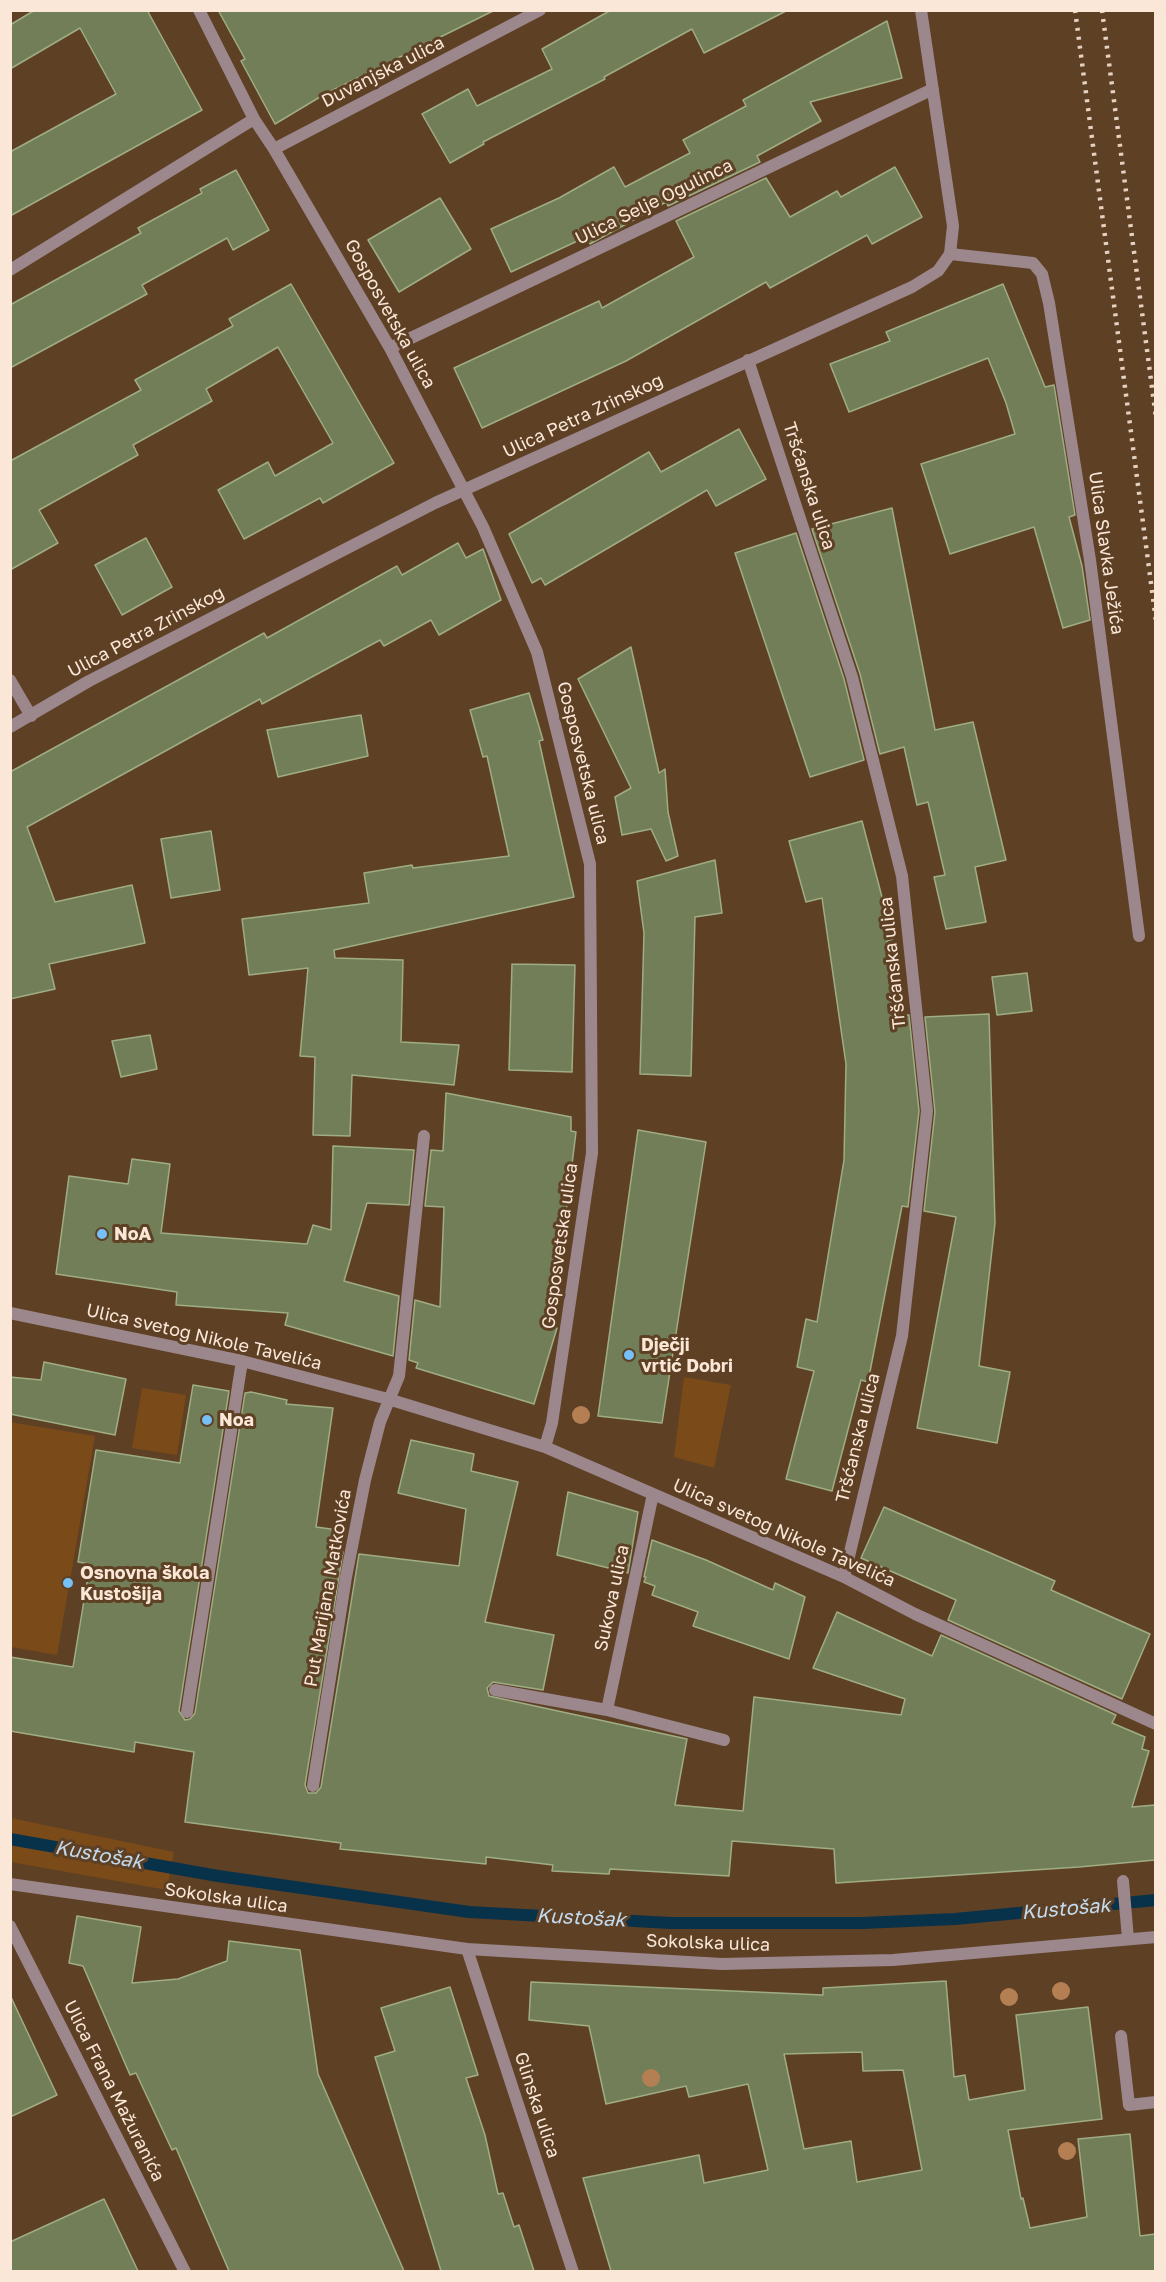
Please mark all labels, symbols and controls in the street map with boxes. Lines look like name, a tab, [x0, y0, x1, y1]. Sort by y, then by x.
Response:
street label: Duvanjska ulica	[318, 32, 448, 112]
street label: Ulica Selje Ogulinca	[572, 154, 736, 250]
street label: Gosposvetska ulica	[340, 236, 440, 392]
street label: Ulica Petra Zrinskog	[500, 369, 666, 463]
street label: Tršćanska ulica	[778, 420, 840, 552]
street label: Ulica Slavka Ježića	[1084, 470, 1128, 636]
street label: Ulica Petra Zrinskog	[64, 582, 228, 682]
street label: Gosposvetska ulica	[552, 679, 614, 847]
street label: Tršćanska ulica	[875, 896, 911, 1030]
street label: Gosposvetska ulica	[538, 1162, 582, 1330]
place label: NoA	[114, 1223, 151, 1245]
marker: NoA	[95, 1227, 109, 1241]
street label: Ulica svetog Nikole Tavelića	[84, 1299, 324, 1375]
place label: Dječji vrtić Dobri	[641, 1334, 733, 1376]
marker: Dječji vrtić Dobri	[622, 1348, 636, 1362]
street label: Tršćanska ulica	[831, 1371, 885, 1505]
place label: Noa	[219, 1409, 254, 1431]
marker: Noa	[200, 1413, 214, 1427]
street label: Ulica svetog Nikole Tavelića	[669, 1474, 899, 1592]
street label: Put Marijana Matkovića	[300, 1487, 356, 1689]
street label: Sukova ulica	[590, 1543, 634, 1653]
place label: Osnovna škola Kustošija	[80, 1562, 209, 1604]
marker: Osnovna škola Kustošija	[61, 1576, 75, 1590]
water label: Kustošak	[53, 1835, 145, 1875]
street label: Sokolska ulica	[163, 1879, 289, 1917]
water label: Kustošak	[1020, 1893, 1112, 1925]
water label: Kustošak	[536, 1904, 626, 1932]
street label: Sokolska ulica	[645, 1930, 771, 1956]
street label: Ulica Frana Mažuranića	[59, 1997, 169, 2185]
street label: Glinska ulica	[510, 2049, 564, 2161]

